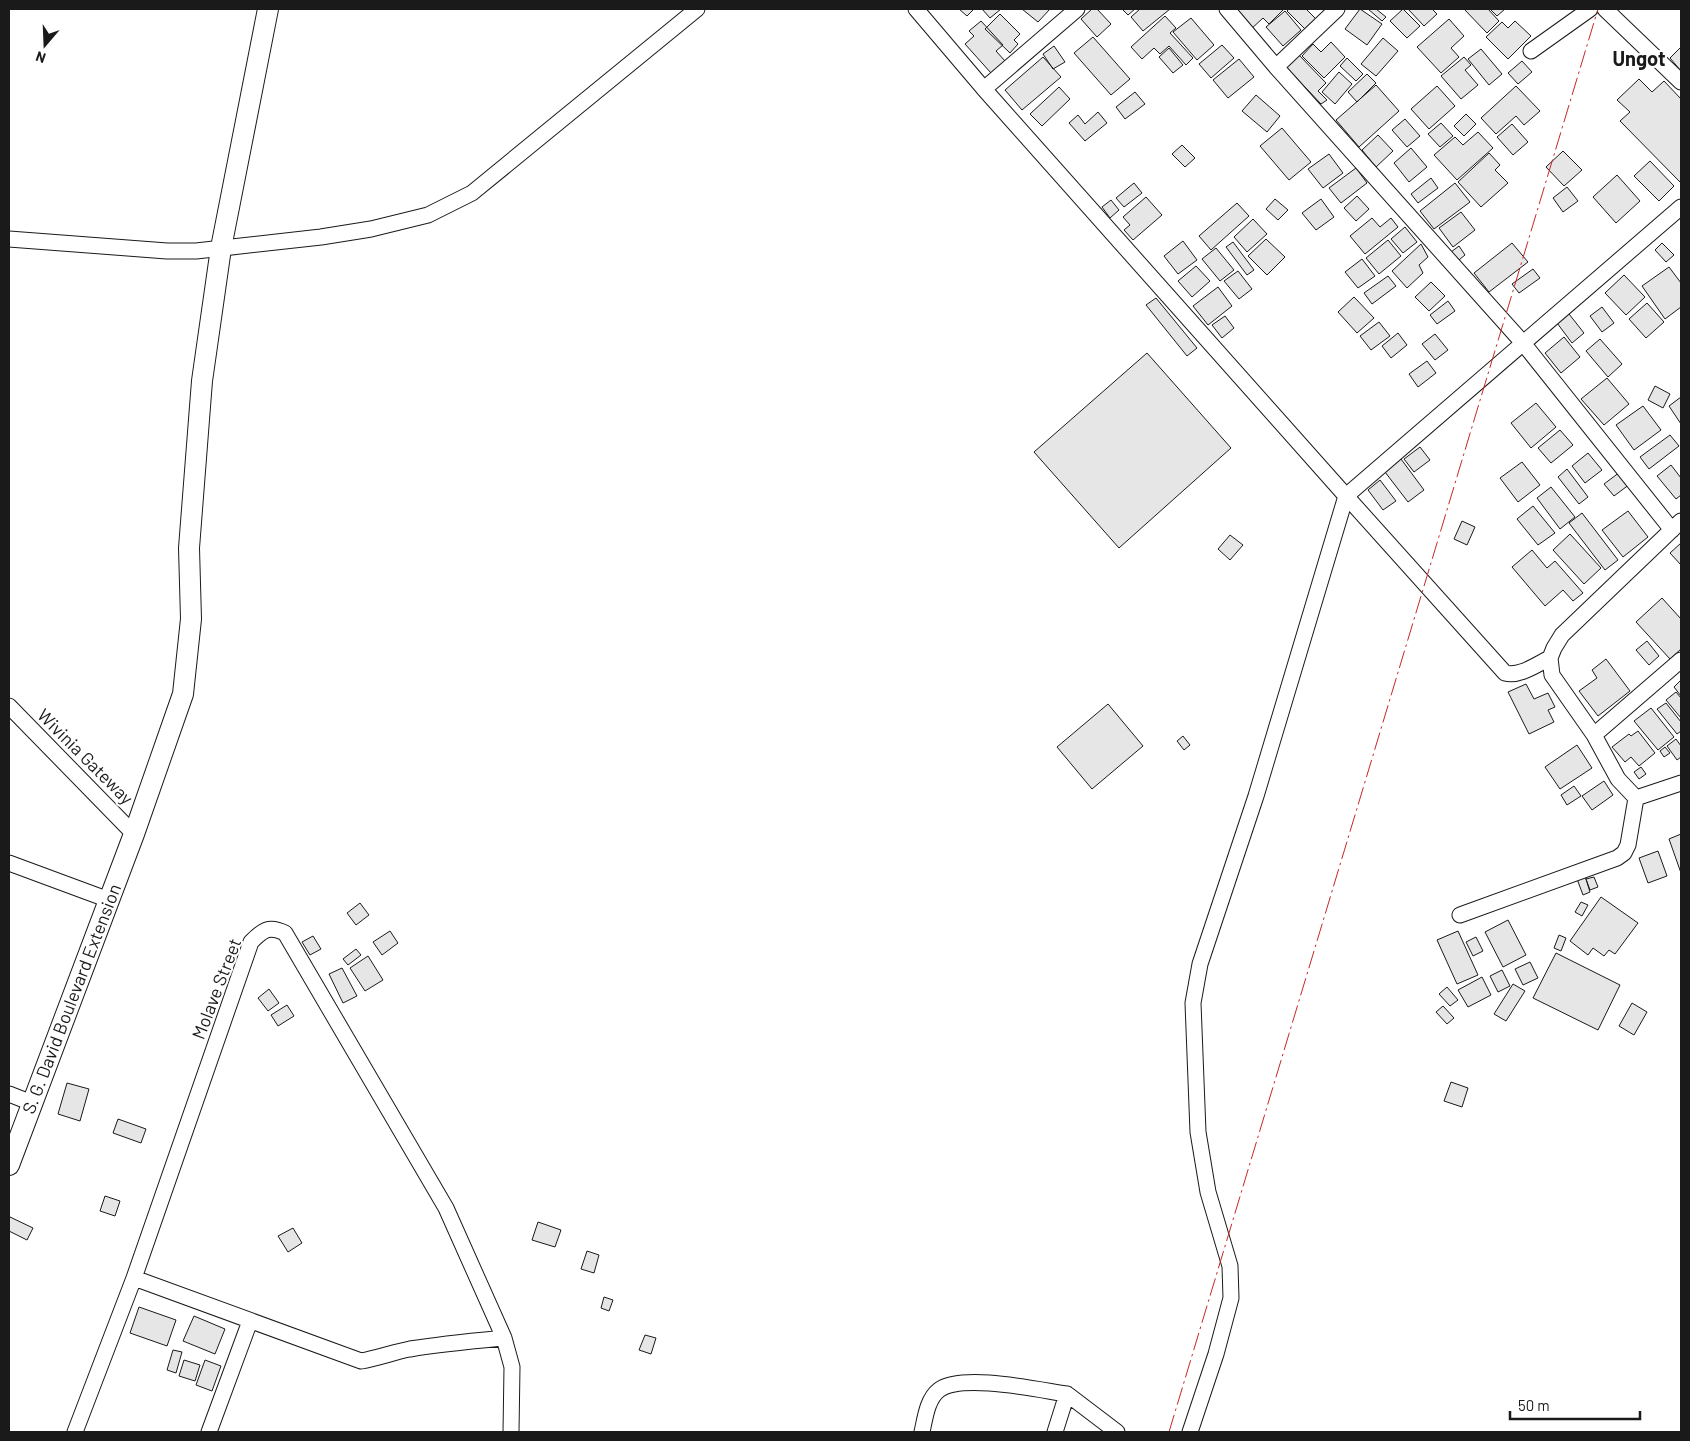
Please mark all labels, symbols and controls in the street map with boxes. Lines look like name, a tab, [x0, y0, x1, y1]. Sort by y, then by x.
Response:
north arrow	[20, 20, 70, 70]
district label: Ungot	[1612, 46, 1666, 70]
text: N	[33, 48, 48, 67]
street label: Wivinia Gateway	[33, 704, 138, 809]
street label: S. G. David Boulevard Extension	[17, 881, 125, 1117]
street label: Molave Street	[187, 935, 245, 1042]
scale bar	[1510, 1388, 1640, 1420]
text: 50 m	[1518, 1396, 1550, 1414]

